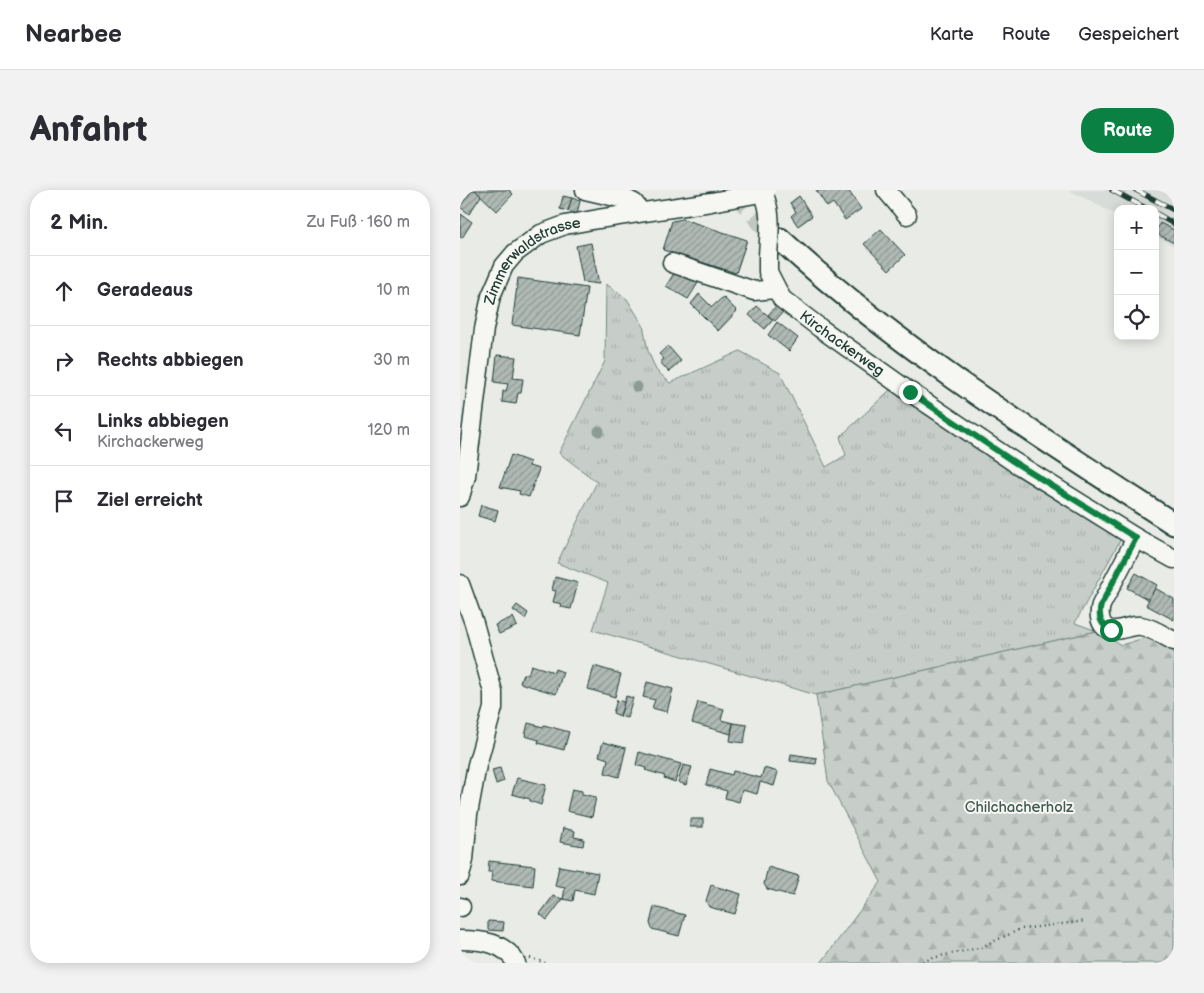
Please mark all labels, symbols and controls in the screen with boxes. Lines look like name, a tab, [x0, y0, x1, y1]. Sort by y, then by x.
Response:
text: Nearbee	[25, 20, 122, 49]
text: Karte	[930, 24, 974, 45]
text: Route	[1002, 24, 1050, 45]
text: Gespeichert	[1078, 24, 1179, 45]
button: Route	[1081, 108, 1174, 153]
text: Anfahrt	[30, 109, 148, 152]
map controls	[1114, 205, 1159, 340]
button: +	[1114, 205, 1159, 250]
text: 2 Min.	[50, 210, 108, 235]
text: Zu Fuß · 160 m	[307, 213, 410, 232]
street label: Zimmerwaldstrasse	[480, 213, 582, 307]
button: −	[1114, 250, 1159, 295]
icon: ahead	[50, 277, 78, 305]
text: Geradeaus	[97, 279, 193, 302]
text: 10 m	[377, 281, 410, 300]
button: locate	[1114, 295, 1159, 340]
street label: Kirchackerweg	[795, 307, 888, 381]
icon: right	[50, 347, 78, 375]
text: Rechts abbiegen	[97, 349, 244, 372]
text: 30 m	[373, 351, 410, 370]
route end	[899, 381, 922, 404]
text: Links abbiegen	[97, 410, 229, 433]
icon: left	[50, 417, 78, 445]
text: 120 m	[367, 421, 410, 440]
text: Kirchackerweg	[97, 433, 204, 452]
icon: arrive	[50, 487, 78, 515]
text: Ziel erreicht	[97, 489, 203, 512]
route start	[1100, 619, 1123, 642]
park label: Chilchacherholz	[965, 798, 1074, 817]

